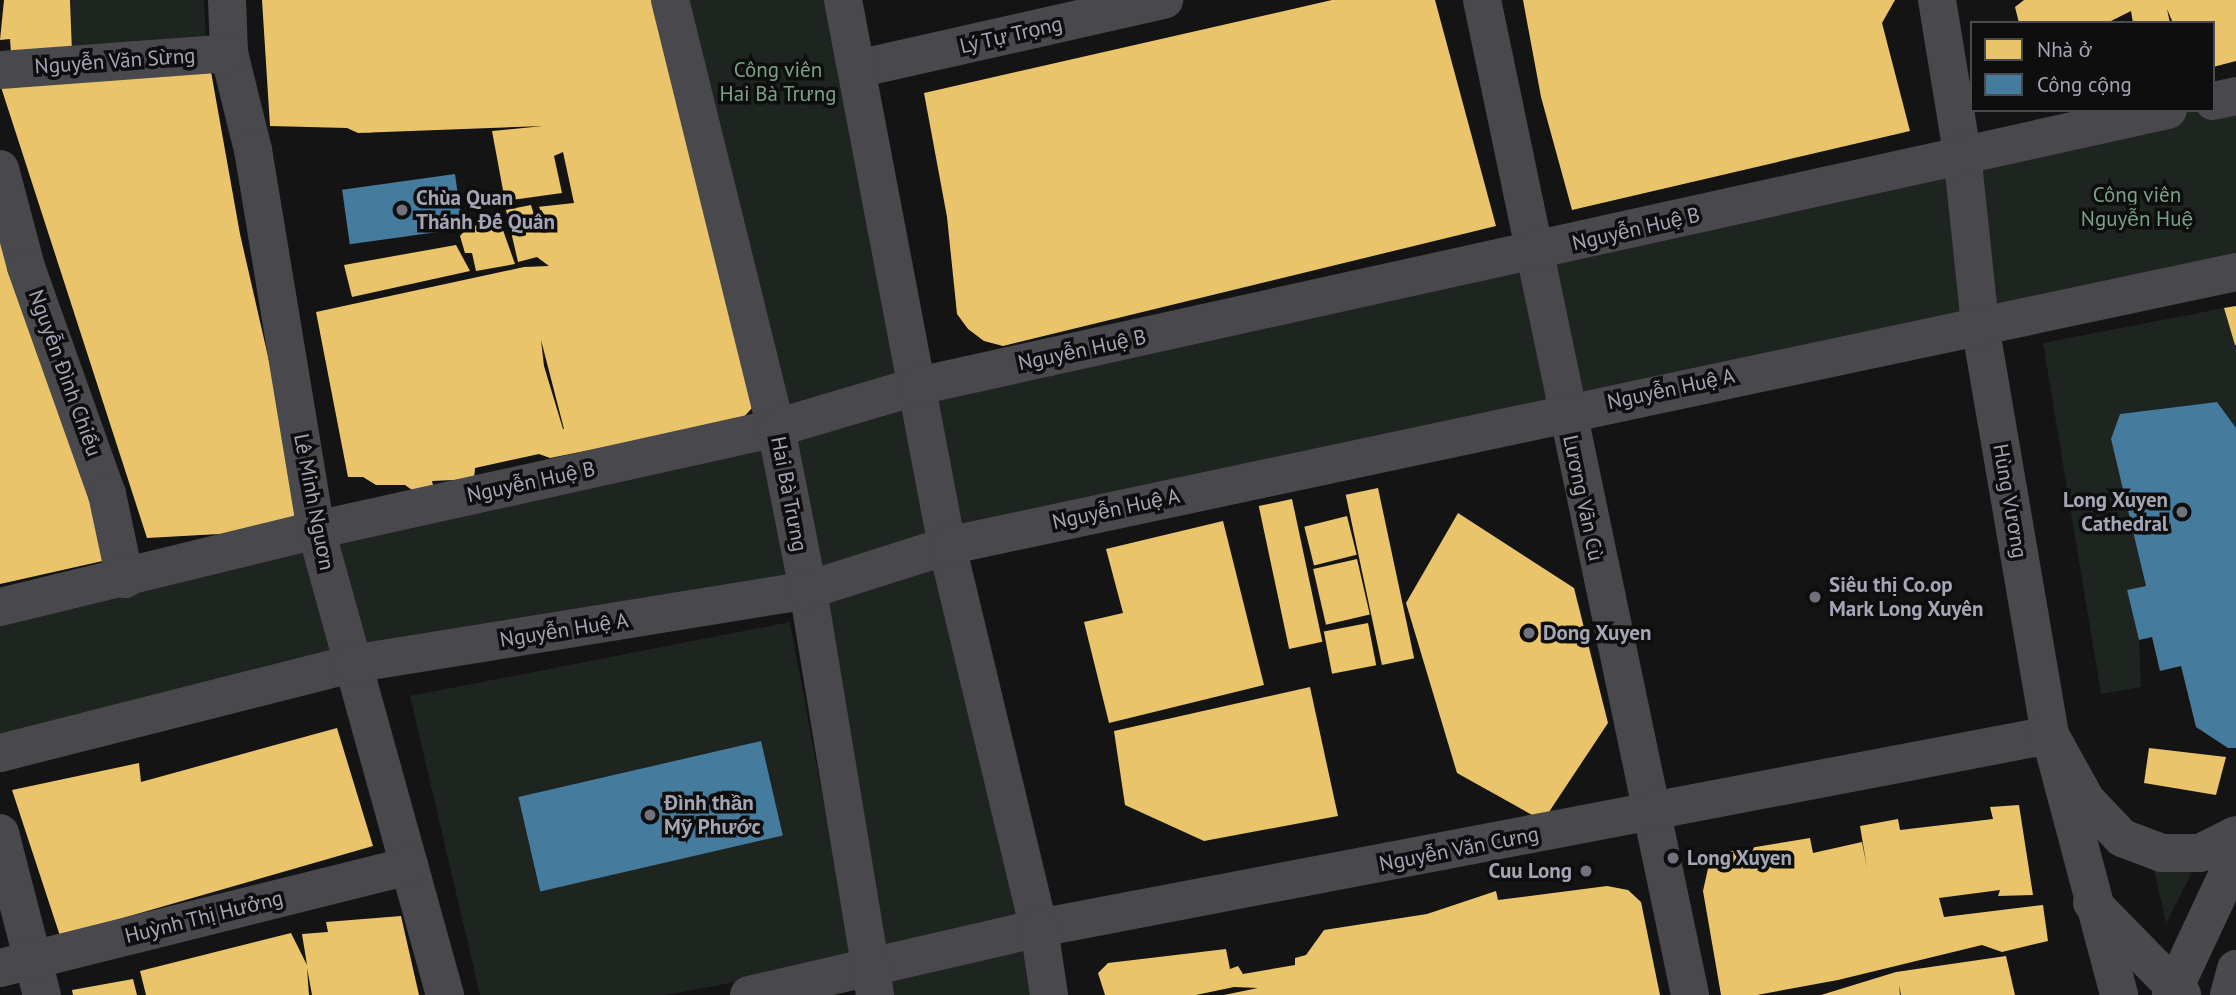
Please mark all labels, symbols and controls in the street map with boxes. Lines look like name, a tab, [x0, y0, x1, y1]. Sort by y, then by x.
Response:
street label: Lý Tự Trọng	[956, 11, 1066, 59]
legend	[1970, 21, 2215, 112]
text: Nhà ở	[2037, 36, 2092, 63]
street label: Nguyễn Văn Sừng	[33, 43, 197, 79]
park label: Công viên Hai Bà Trưng	[719, 57, 837, 107]
text: Công cộng	[2037, 71, 2132, 98]
park label: Công viên Nguyễn Huệ	[2081, 182, 2193, 232]
place label: Chùa Quan Thánh Đế Quân	[416, 185, 555, 235]
marker: Chùa Quan Thánh Đế Quân	[394, 202, 410, 218]
street label: Nguyễn Huệ B	[1570, 202, 1702, 256]
street label: Nguyễn Đình Chiểu	[23, 286, 107, 460]
street label: Nguyễn Huệ B	[1016, 324, 1148, 376]
street label: Nguyễn Huệ A	[1605, 363, 1737, 415]
street label: Lê Minh Nguơn	[288, 432, 340, 572]
street label: Lương Vãn Cù	[1557, 432, 1609, 564]
street label: Hai Bà Trưng	[765, 434, 813, 554]
street label: Hùng Vương	[1987, 442, 2033, 560]
street label: Nguyễn Huệ B	[465, 456, 597, 508]
street label: Nguyễn Huệ A	[1050, 483, 1182, 535]
place label: Long Xuyen Cathedral	[2062, 487, 2168, 537]
marker: Long Xuyen Cathedral	[2174, 504, 2190, 520]
place label: Siêu thị Co.op Mark Long Xuyên	[1829, 572, 1985, 622]
marker: Siêu thị Co.op Mark Long Xuyên	[1807, 589, 1823, 605]
street label: Nguyễn Huệ A	[498, 607, 630, 653]
place label: Dong Xuyen	[1543, 620, 1652, 646]
marker: Dong Xuyen	[1521, 625, 1537, 641]
place label: Đình thần Mỹ Phước	[664, 790, 760, 840]
marker: Đình thần Mỹ Phước	[642, 807, 658, 823]
street label: Nguyễn Văn Cưng	[1377, 821, 1541, 877]
place label: Long Xuyen	[1687, 845, 1793, 871]
marker: Long Xuyen	[1665, 850, 1681, 866]
place label: Cuu Long	[1489, 858, 1572, 884]
marker: Cuu Long	[1578, 863, 1594, 879]
street label: Huỳnh Thị Hưởng	[122, 885, 286, 949]

